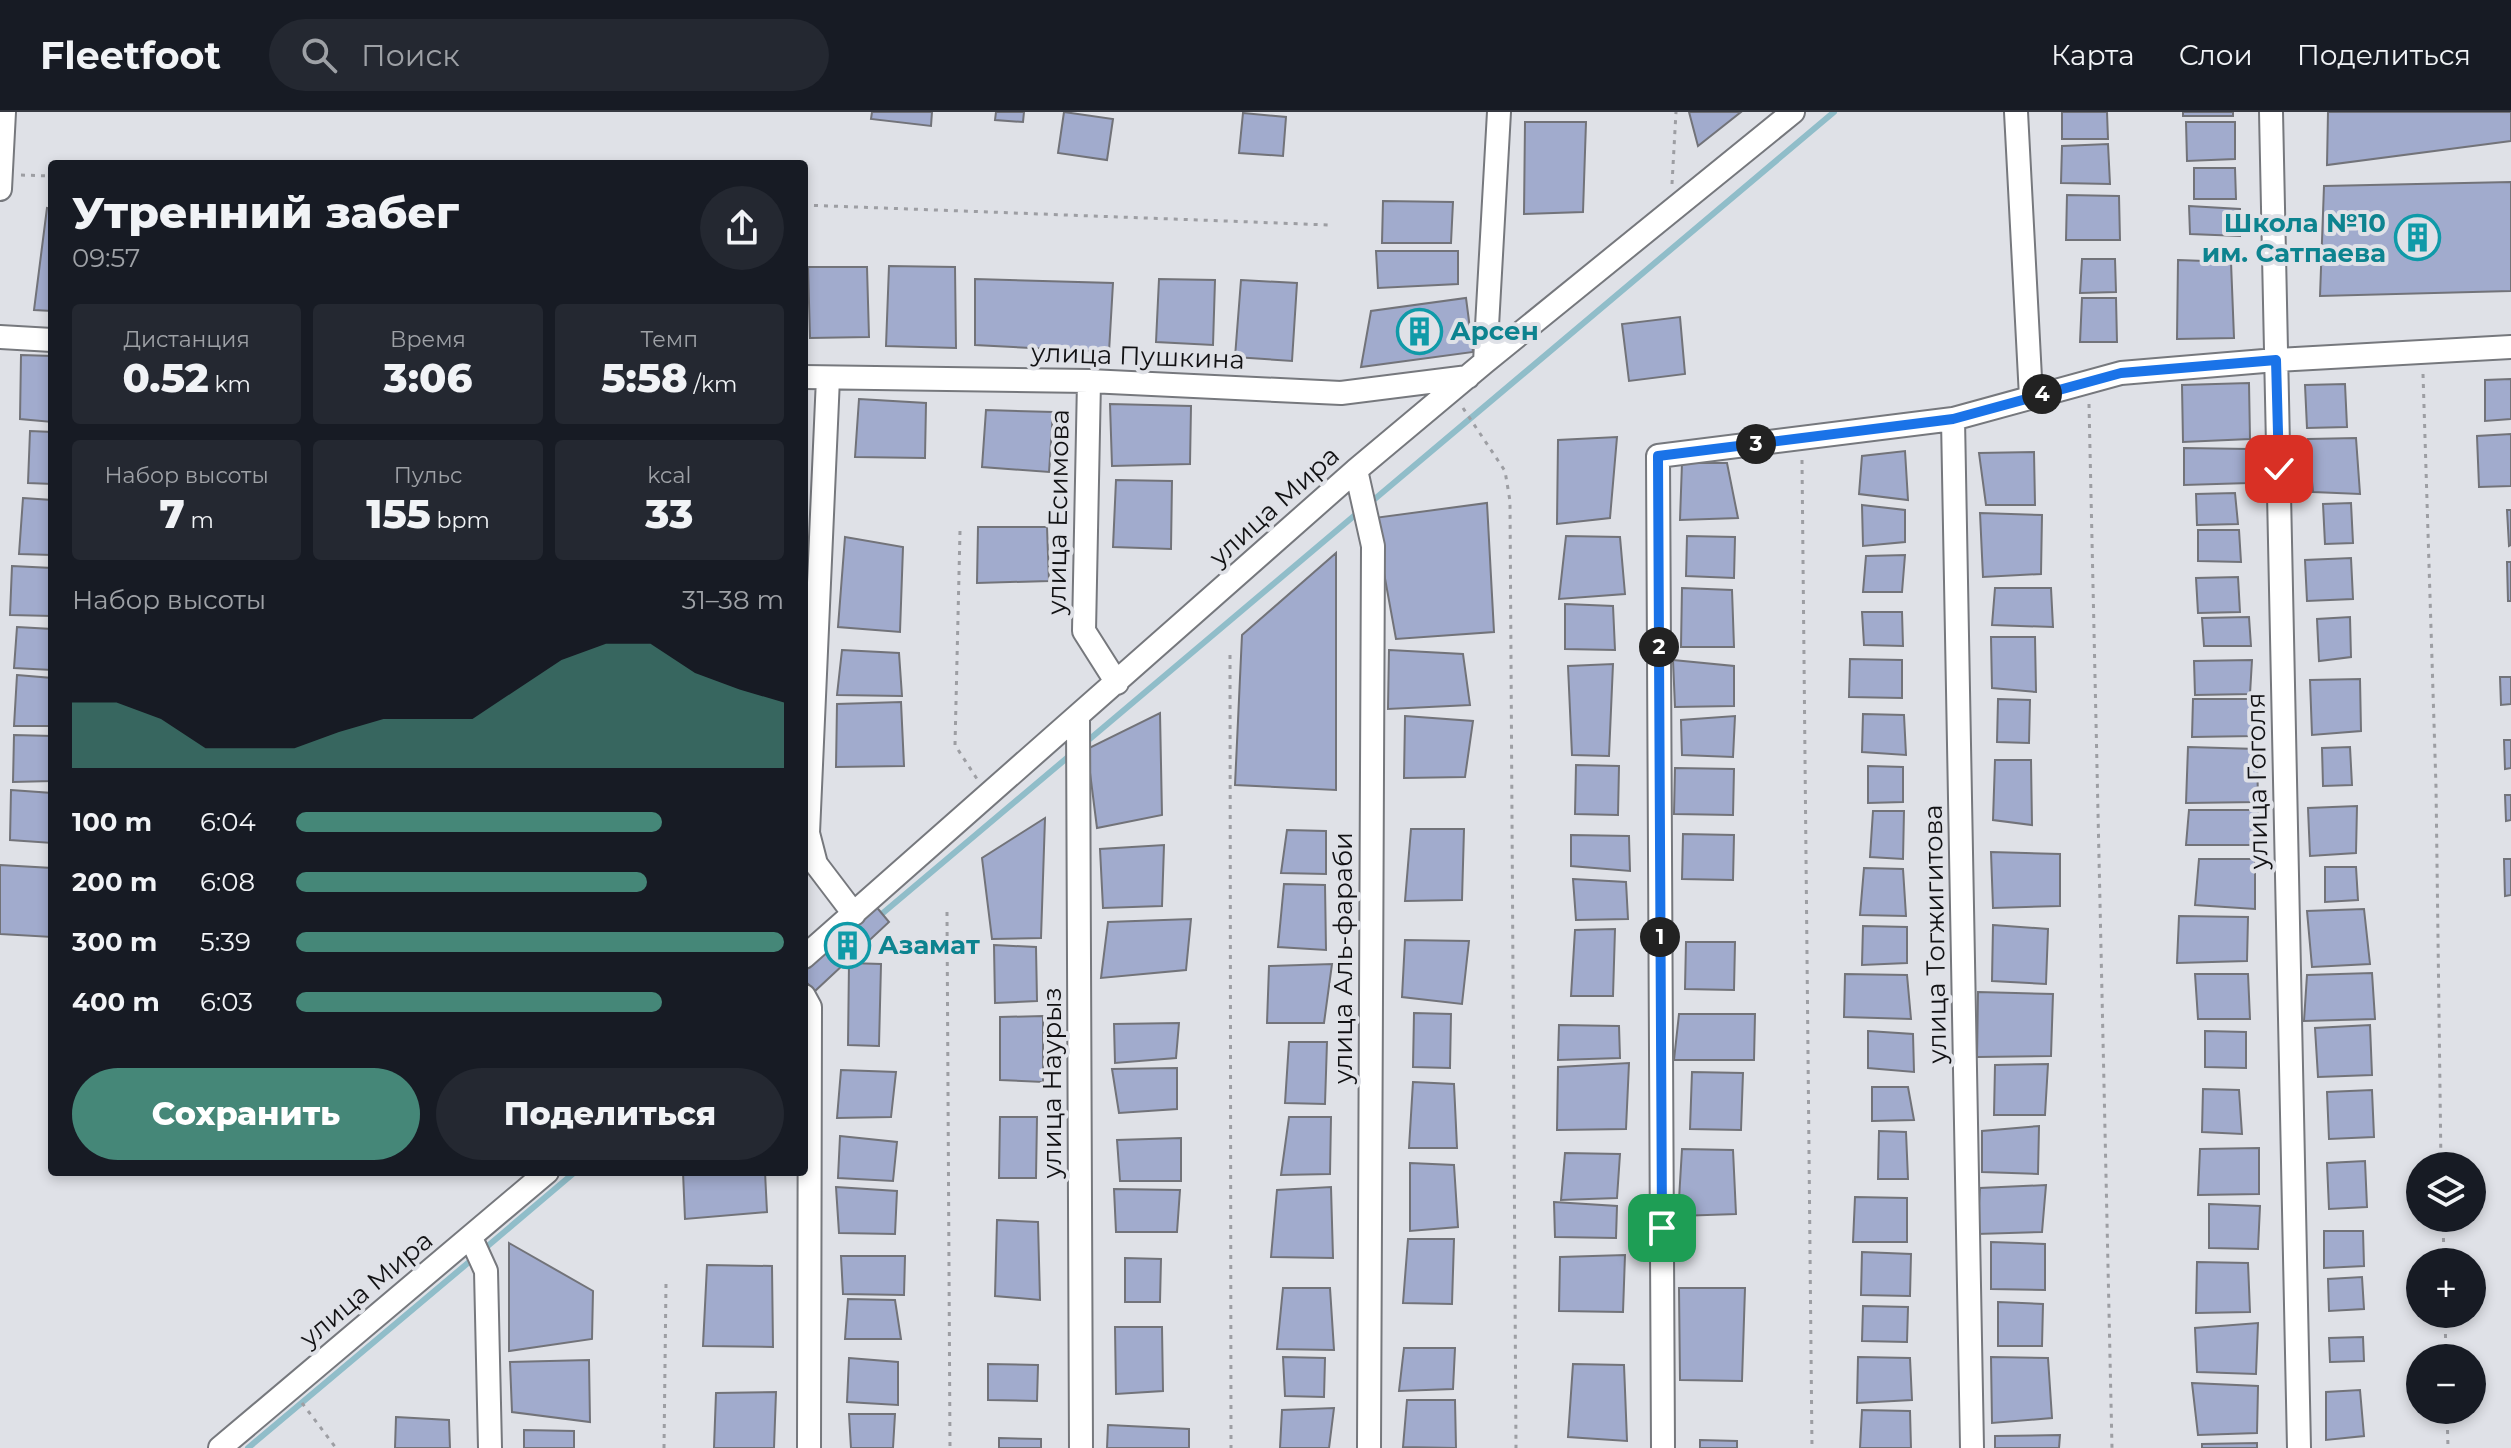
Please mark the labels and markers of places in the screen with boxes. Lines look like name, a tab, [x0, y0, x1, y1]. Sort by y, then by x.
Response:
place label: Школа №10 им. Сатпаева	[2202, 207, 2386, 269]
building icon: Школа №10 им. Сатпаева	[2393, 214, 2441, 262]
building icon: Арсен	[1395, 307, 1443, 355]
place label: Арсен	[1450, 315, 1539, 347]
pin: 4	[2022, 374, 2062, 414]
pin: 3	[1736, 424, 1776, 464]
pin	[2245, 435, 2313, 503]
pin: 2	[1639, 627, 1679, 667]
pin: 1	[1640, 917, 1680, 957]
building icon: Азамат	[823, 921, 871, 969]
place label: Азамат	[878, 929, 980, 961]
pin	[1628, 1194, 1696, 1262]

